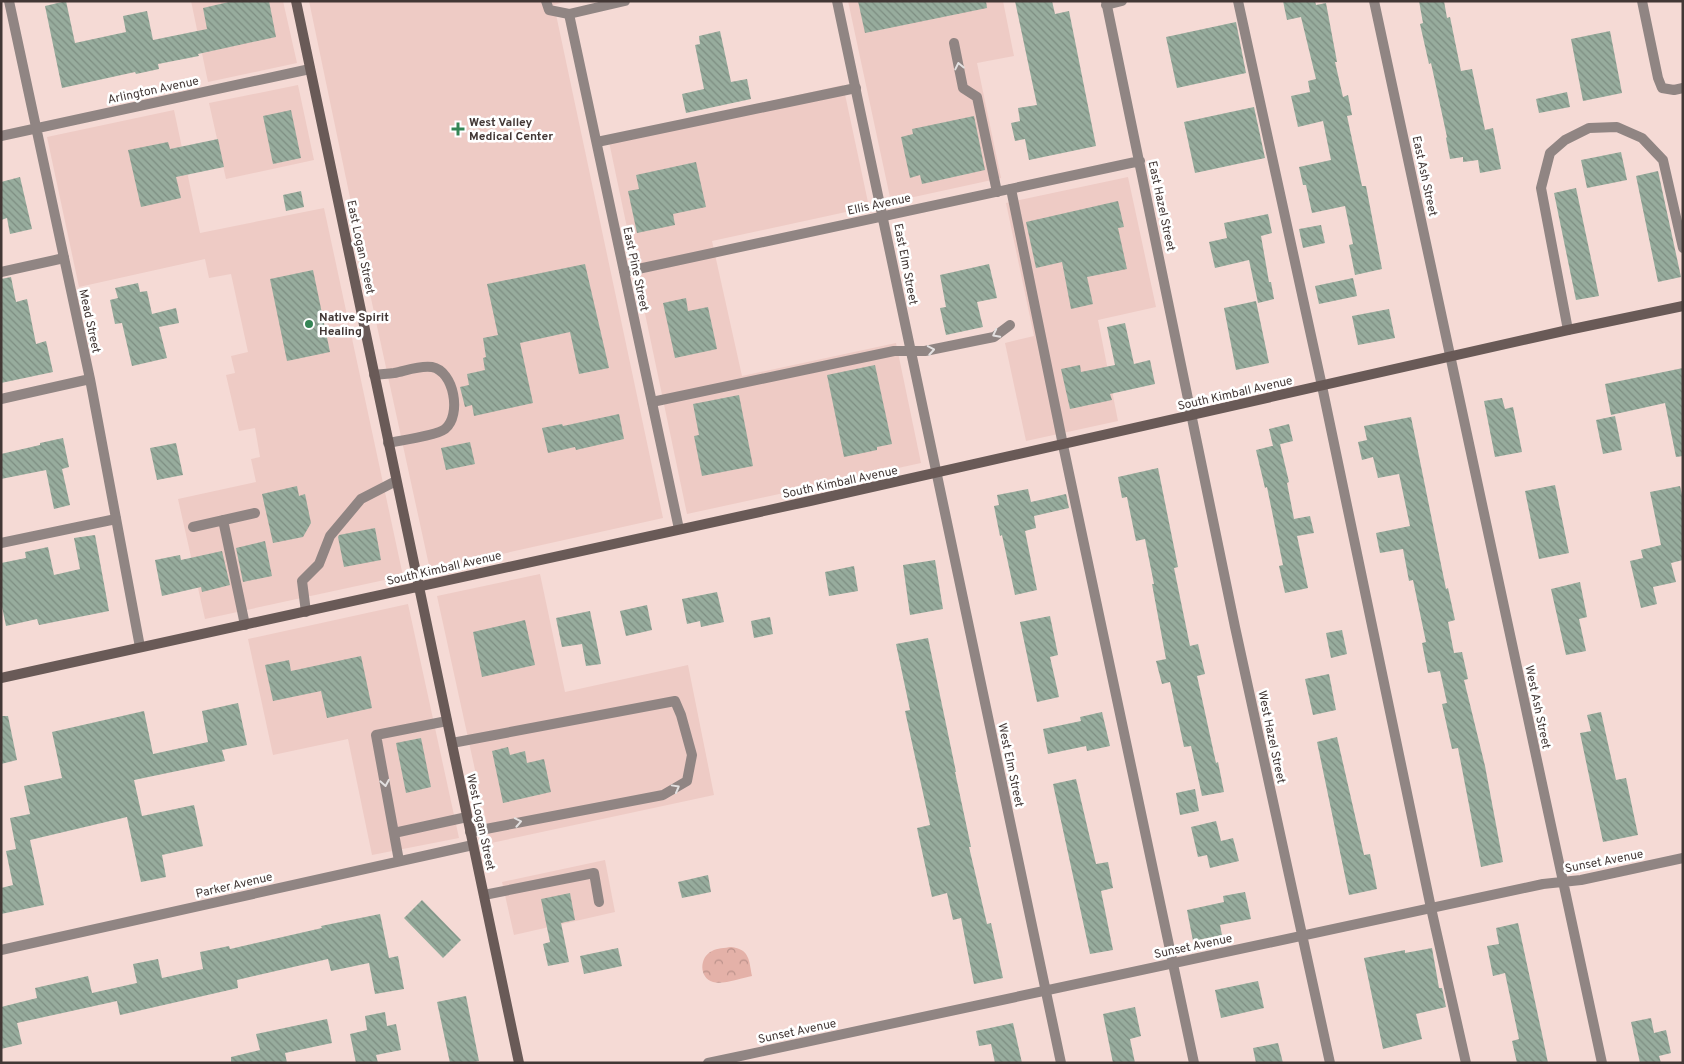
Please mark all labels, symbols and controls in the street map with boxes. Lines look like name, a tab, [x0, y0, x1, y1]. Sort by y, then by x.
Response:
one-way arrow	[954, 61, 964, 70]
street label: Arlington Avenue	[106, 73, 200, 108]
place label: West Valley Medical Center	[469, 115, 553, 145]
marker: West Valley Medical Center	[451, 122, 465, 136]
street label: East Ash Street	[1408, 134, 1440, 218]
street label: East Hazel Street	[1144, 160, 1178, 253]
street label: Ellis Avenue	[846, 190, 912, 220]
street label: East Logan Street	[342, 199, 378, 296]
street label: East Elm Street	[889, 222, 921, 306]
street label: East Pine Street	[618, 225, 652, 313]
street label: Mead Street	[74, 288, 104, 355]
place label: Native Spirit Healing	[319, 310, 389, 340]
marker: Native Spirit Healing	[303, 318, 315, 330]
one-way arrow	[992, 328, 1001, 338]
one-way arrow	[927, 345, 936, 355]
street label: South Kimball Avenue	[1176, 373, 1294, 415]
street label: South Kimball Avenue	[781, 463, 899, 503]
street label: South Kimball Avenue	[385, 548, 503, 590]
street label: West Ash Street	[1520, 664, 1554, 750]
street label: West Hazel Street	[1253, 689, 1289, 785]
street label: West Elm Street	[993, 722, 1027, 809]
street label: West Logan Street	[462, 772, 498, 872]
one-way arrow	[379, 779, 389, 787]
one-way arrow	[670, 784, 679, 794]
one-way arrow	[513, 818, 522, 828]
street label: Sunset Avenue	[1564, 847, 1645, 877]
street label: Parker Avenue	[194, 869, 274, 903]
street label: Sunset Avenue	[1153, 931, 1234, 963]
street label: Sunset Avenue	[757, 1016, 838, 1048]

